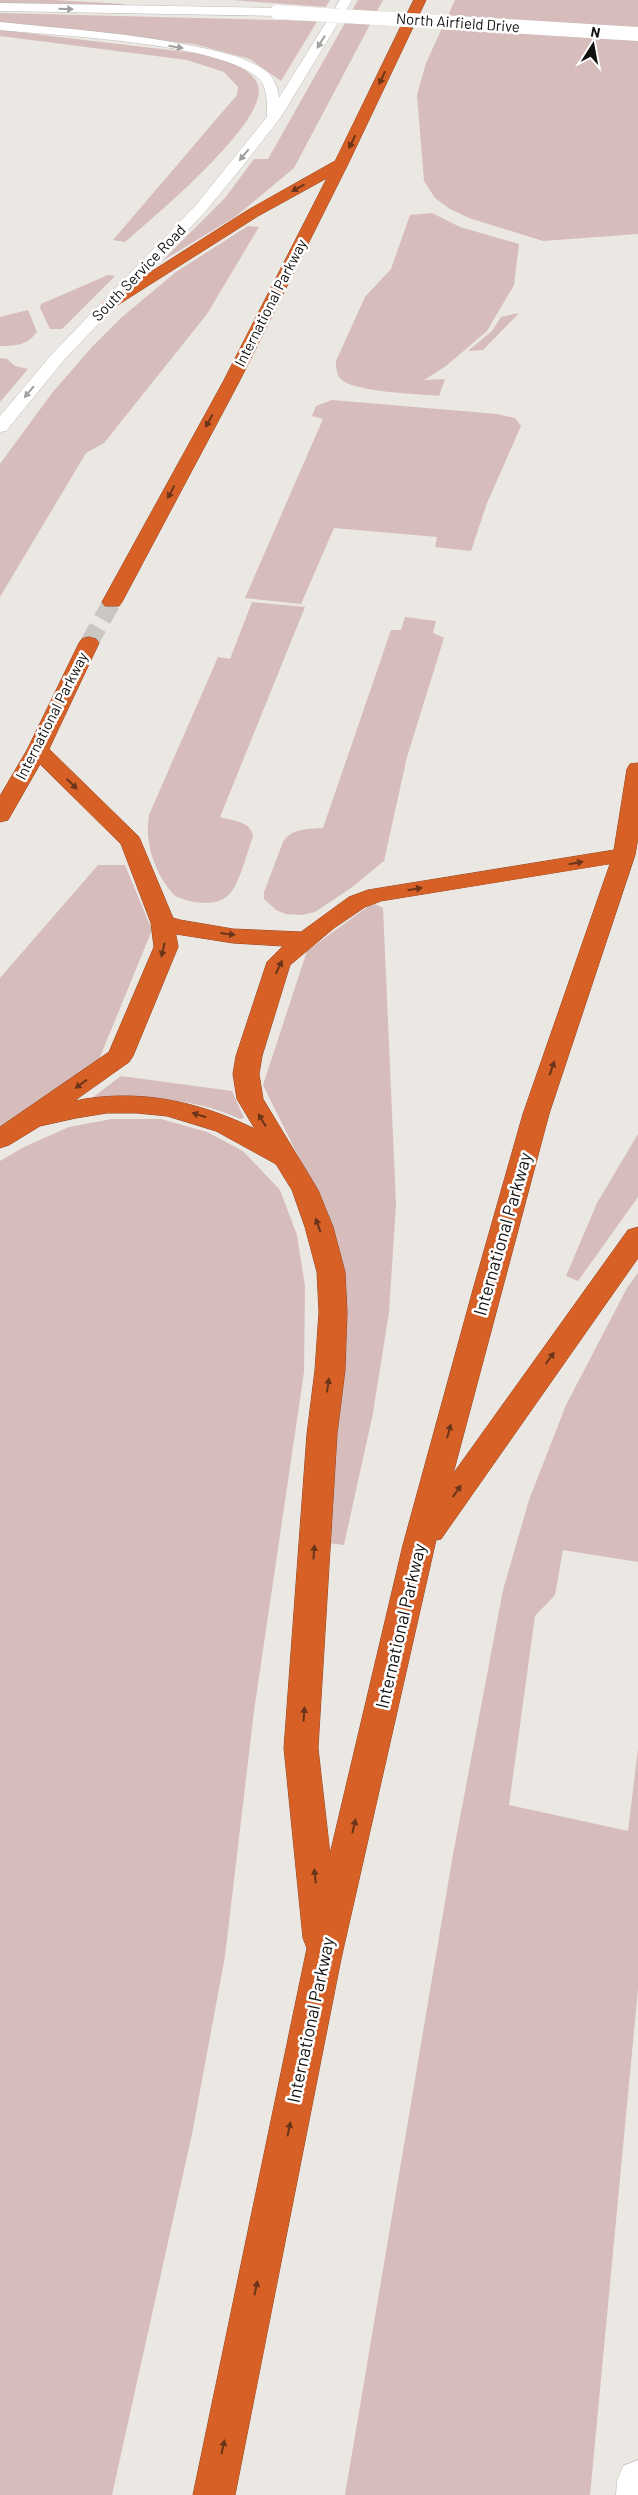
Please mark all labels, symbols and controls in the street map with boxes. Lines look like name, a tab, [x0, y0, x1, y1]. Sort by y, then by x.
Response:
one-way arrow	[58, 5, 74, 13]
street label: North Airfield Drive	[396, 9, 521, 35]
north arrow	[568, 20, 618, 70]
text: N	[589, 23, 602, 41]
one-way arrow	[316, 35, 325, 48]
one-way arrow	[168, 44, 184, 52]
one-way arrow	[378, 71, 386, 85]
one-way arrow	[347, 135, 355, 149]
one-way arrow	[239, 148, 250, 161]
one-way arrow	[291, 184, 306, 192]
street label: South Service Road	[88, 220, 189, 324]
street label: International Parkway	[230, 236, 310, 369]
one-way arrow	[23, 386, 35, 398]
one-way arrow	[205, 414, 213, 429]
one-way arrow	[167, 485, 175, 499]
street label: International Parkway	[11, 649, 91, 782]
one-way arrow	[66, 778, 78, 790]
one-way arrow	[568, 859, 584, 867]
one-way arrow	[408, 885, 424, 893]
one-way arrow	[220, 930, 236, 938]
one-way arrow	[159, 943, 167, 958]
one-way arrow	[275, 959, 283, 974]
one-way arrow	[549, 1060, 556, 1075]
one-way arrow	[74, 1079, 88, 1089]
one-way arrow	[191, 1111, 206, 1118]
one-way arrow	[258, 1113, 267, 1126]
street label: International Parkway	[468, 1150, 536, 1318]
one-way arrow	[314, 1217, 322, 1232]
one-way arrow	[545, 1351, 555, 1365]
one-way arrow	[325, 1377, 333, 1393]
one-way arrow	[446, 1423, 454, 1438]
one-way arrow	[452, 1484, 462, 1498]
street label: International Parkway	[370, 1541, 430, 1710]
one-way arrow	[311, 1544, 319, 1560]
one-way arrow	[300, 1706, 308, 1722]
one-way arrow	[350, 1819, 358, 1834]
one-way arrow	[311, 1868, 319, 1884]
street label: International Parkway	[282, 1935, 338, 2105]
one-way arrow	[285, 2120, 293, 2136]
one-way arrow	[252, 2280, 260, 2296]
one-way arrow	[220, 2439, 228, 2455]

